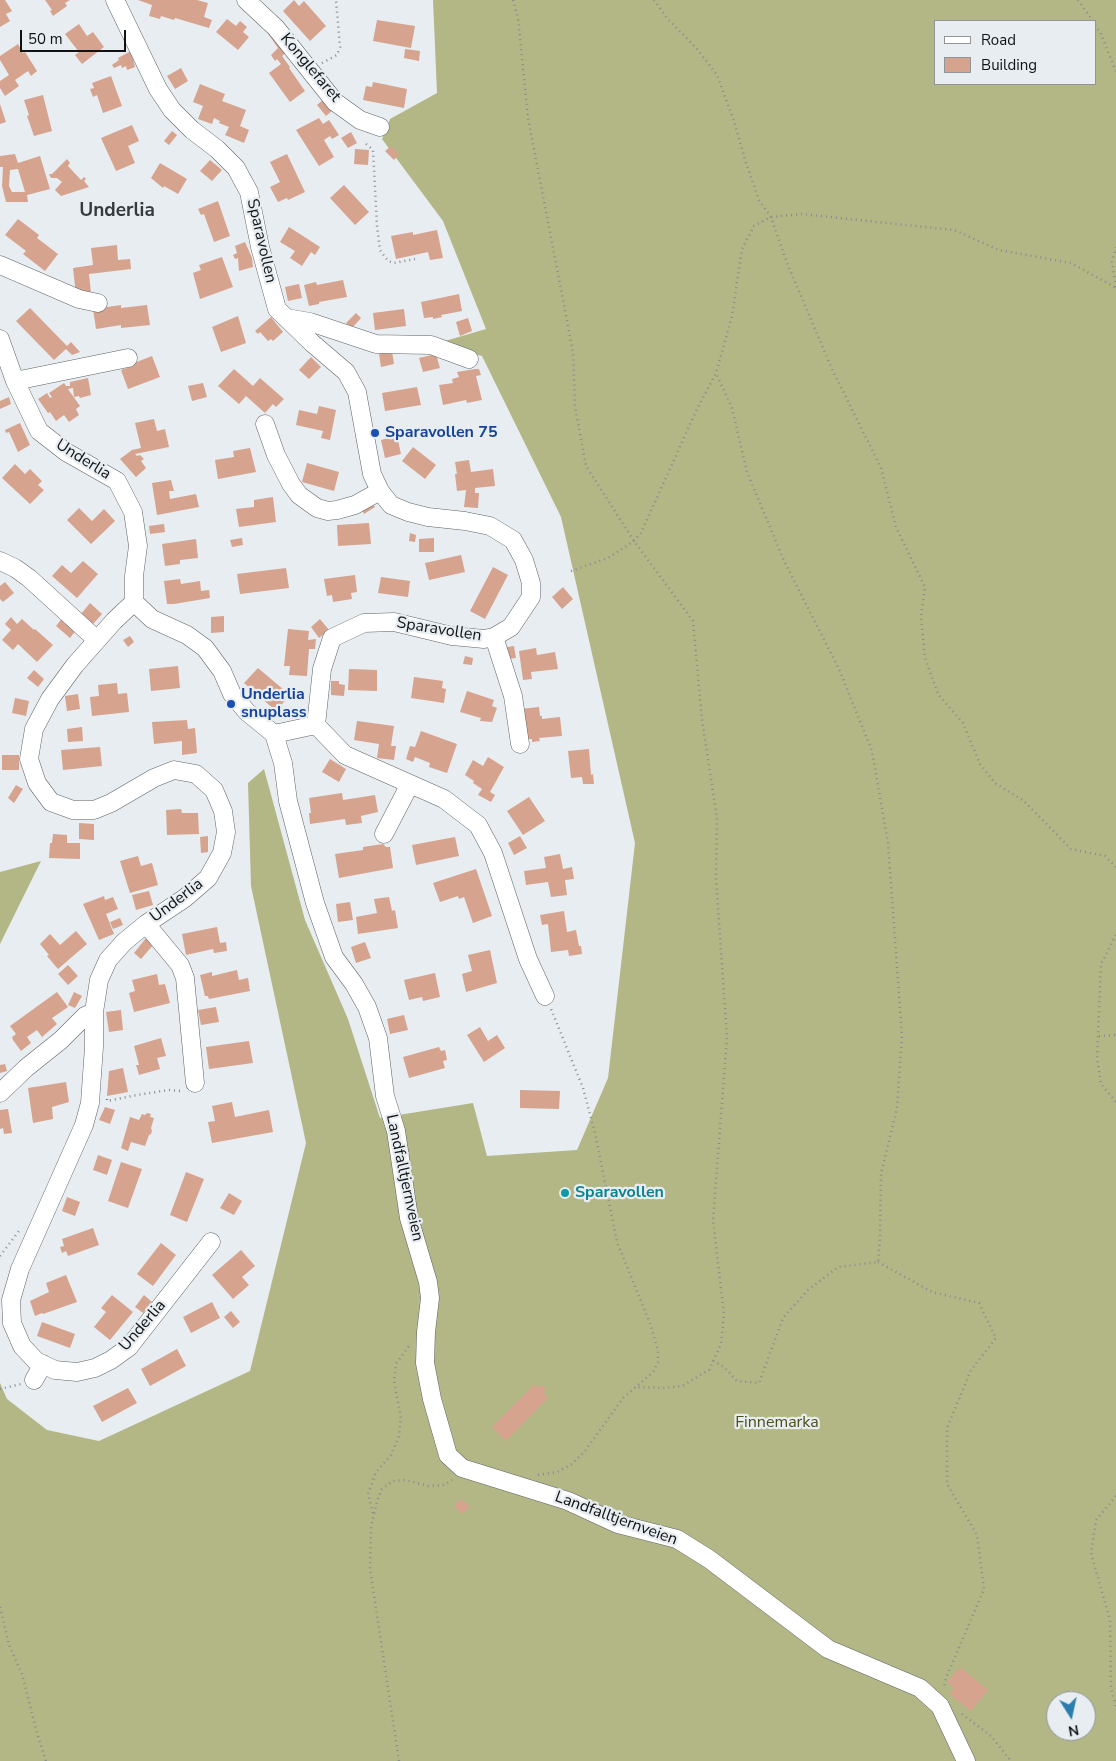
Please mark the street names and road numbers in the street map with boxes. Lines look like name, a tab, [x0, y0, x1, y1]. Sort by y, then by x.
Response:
street label: Konglefaret	[276, 30, 344, 106]
street label: Sparavollen	[242, 197, 280, 285]
street label: Underlia	[52, 436, 114, 484]
street label: Sparavollen	[395, 614, 483, 646]
street label: Underlia	[147, 875, 207, 927]
street label: Landfalltjernveien	[381, 1113, 427, 1243]
street label: Underlia	[116, 1297, 170, 1355]
street label: Landfalltjernveien	[552, 1488, 680, 1550]

